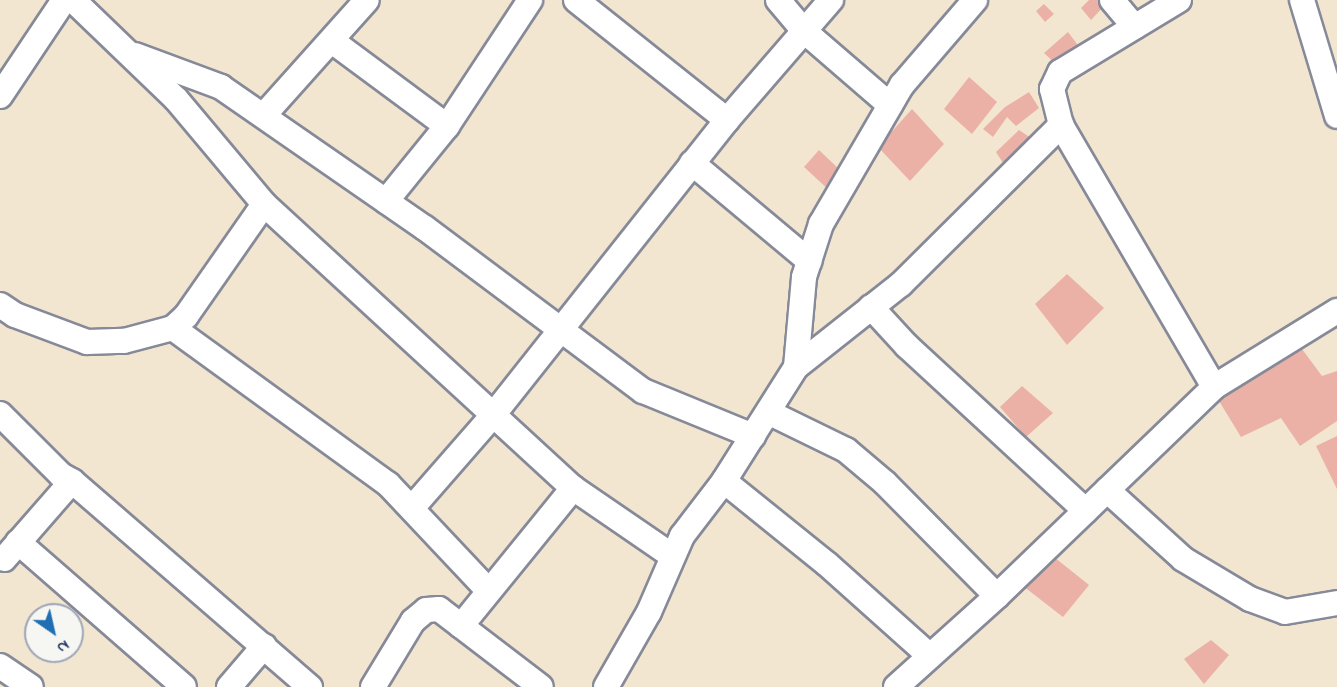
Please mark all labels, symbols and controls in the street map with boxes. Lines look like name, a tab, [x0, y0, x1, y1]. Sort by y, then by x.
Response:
north arrow	[24, 603, 84, 663]
text: N	[52, 633, 74, 659]

